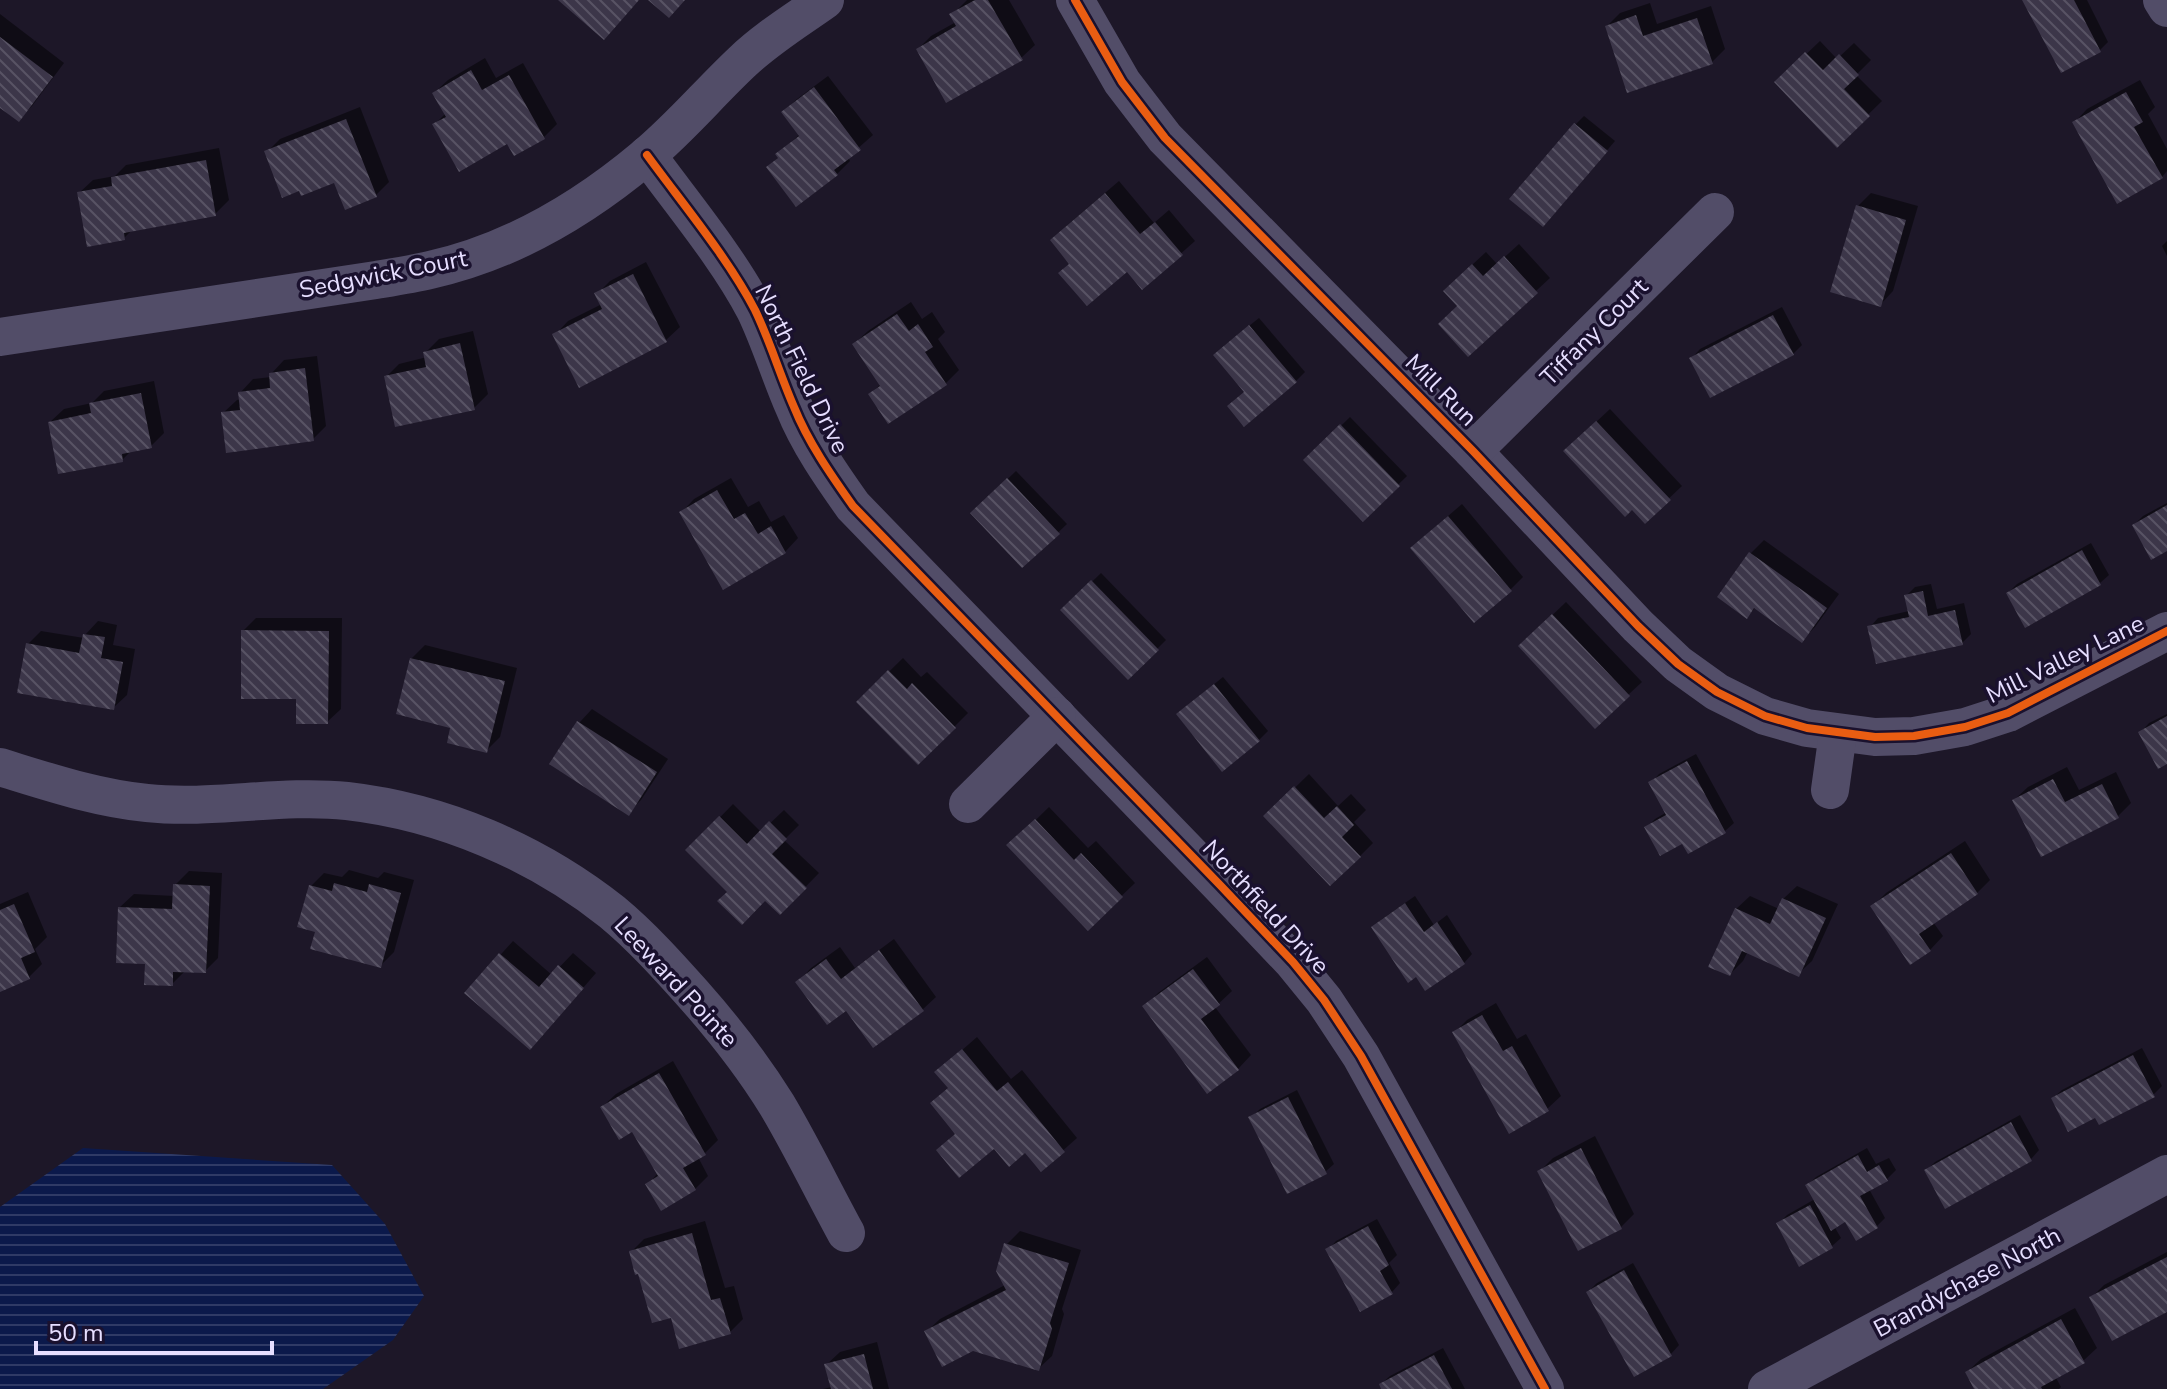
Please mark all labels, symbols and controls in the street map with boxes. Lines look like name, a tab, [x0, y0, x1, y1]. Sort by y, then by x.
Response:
street label: Sedgwick Court	[296, 242, 470, 306]
street label: Tiffany Court	[1533, 271, 1655, 393]
street label: North Field Drive	[747, 279, 857, 459]
street label: Mill Run	[1398, 347, 1484, 433]
street label: Mill Valley Lane	[1981, 607, 2149, 711]
street label: Northfield Drive	[1195, 833, 1337, 981]
street label: Leeward Pointe	[607, 910, 745, 1054]
street label: Brandychase North	[1868, 1219, 2066, 1345]
scale bar	[36, 1305, 272, 1355]
text: 50 m	[48, 1317, 104, 1349]

